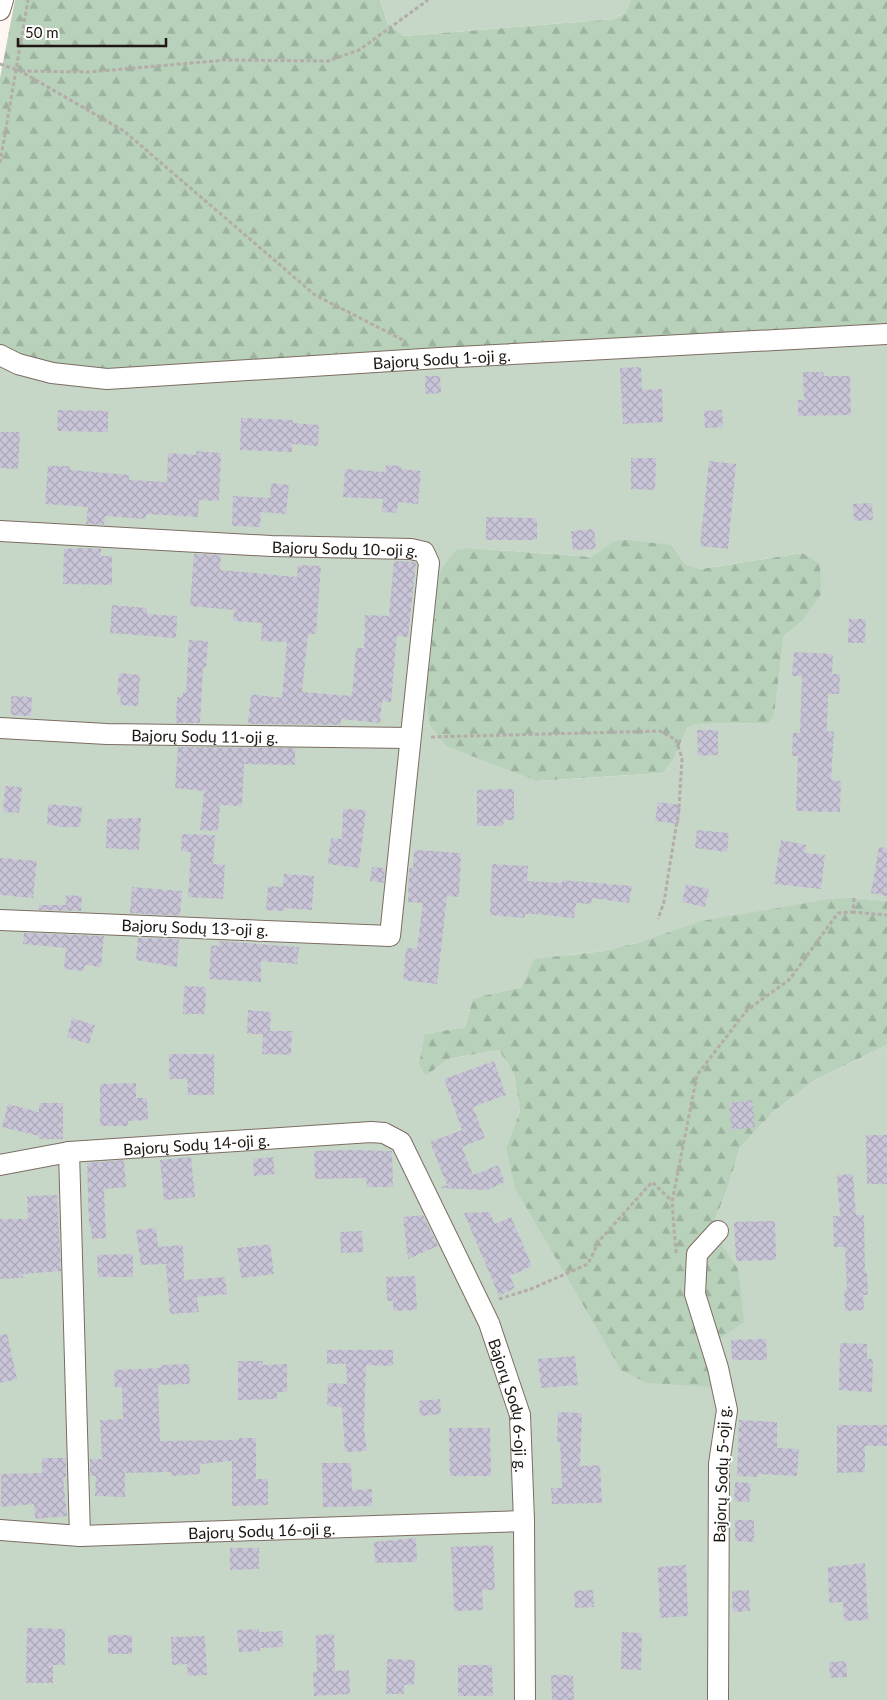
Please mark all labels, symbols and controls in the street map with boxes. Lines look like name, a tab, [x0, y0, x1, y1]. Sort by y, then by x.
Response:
scale bar	[18, 15, 165, 47]
text: 50 m	[25, 23, 59, 41]
street label: Bajorų Sodų 1-oji g.	[372, 345, 511, 372]
street label: Bajorų Sodų 10-oji g.	[272, 537, 421, 560]
street label: Bajorų Sodų 11-oji g.	[131, 725, 279, 746]
street label: Bajorų Sodų 13-oji g.	[121, 915, 269, 939]
street label: Bajorų Sodų 14-oji g.	[122, 1129, 271, 1158]
street label: Bajorų Sodų 6-oji g.	[485, 1336, 532, 1473]
street label: Bajorų Sodų 5-oji g.	[709, 1405, 733, 1543]
street label: Bajorų Sodų 16-oji g.	[188, 1518, 336, 1542]

